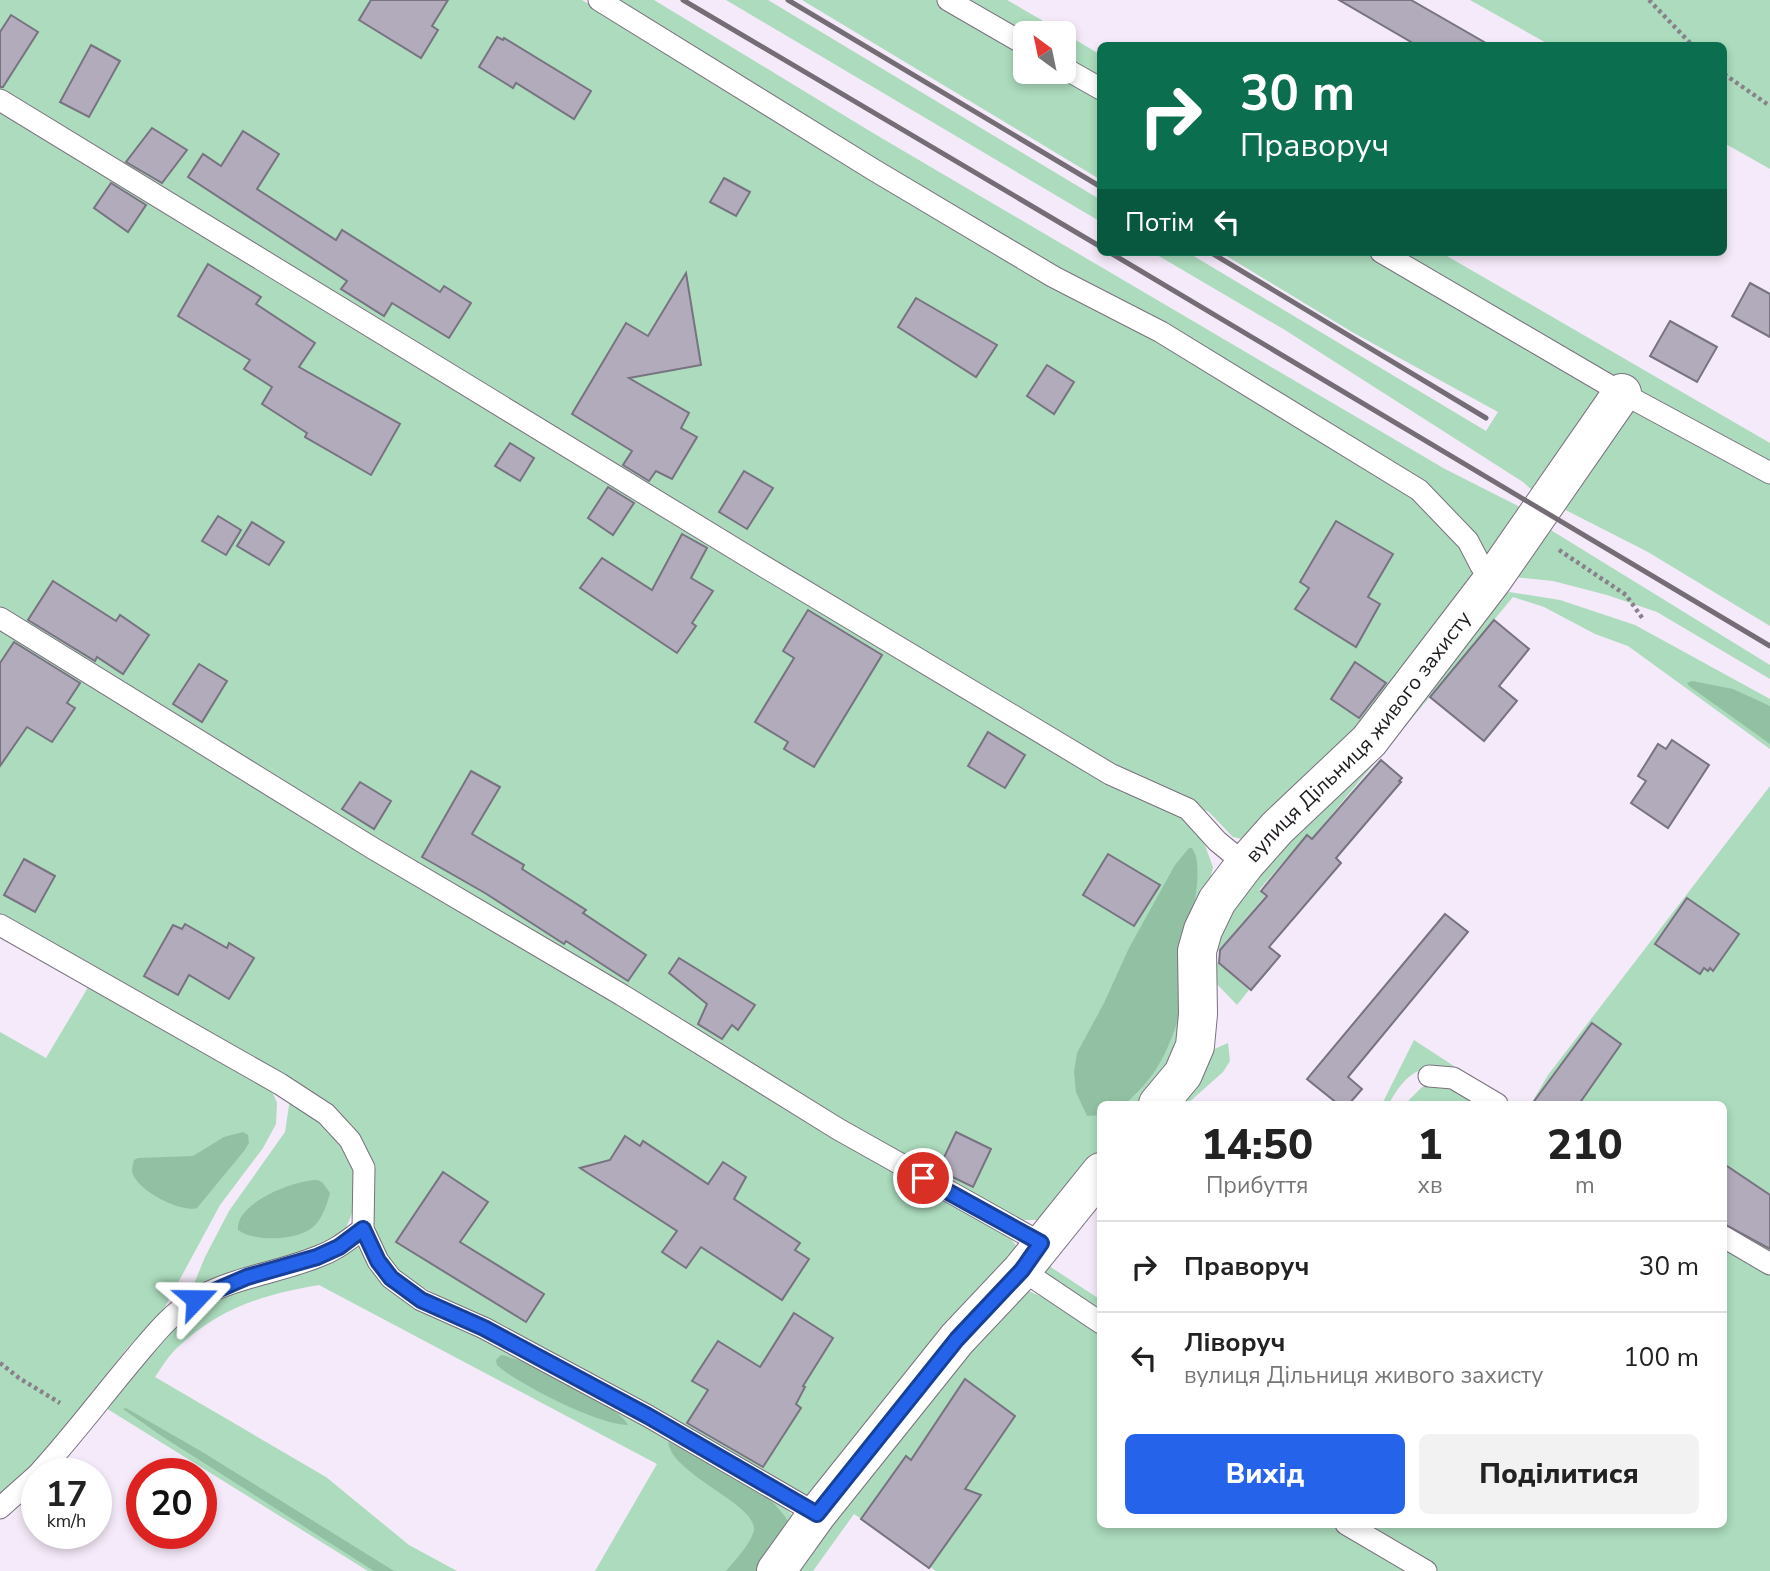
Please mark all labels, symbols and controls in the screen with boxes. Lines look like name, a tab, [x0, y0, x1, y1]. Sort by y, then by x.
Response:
north arrow	[1013, 21, 1076, 84]
map controls	[1013, 21, 1076, 84]
text: 30 m	[1240, 60, 1355, 127]
icon: right	[1125, 70, 1216, 161]
text: Праворуч	[1240, 124, 1389, 167]
icon: left	[1208, 203, 1246, 241]
text: Потім	[1125, 205, 1194, 240]
street label: вулиця Дільниця живого захисту	[1239, 605, 1478, 868]
text: 14:50	[1201, 1117, 1313, 1174]
text: 1	[1417, 1117, 1443, 1174]
text: 210	[1547, 1117, 1623, 1174]
pin	[893, 1148, 953, 1208]
icon: arrive	[904, 1159, 942, 1197]
text: Прибуття	[1206, 1170, 1309, 1201]
text: хв	[1418, 1170, 1443, 1201]
text: m	[1575, 1170, 1595, 1201]
icon: right	[1125, 1248, 1163, 1286]
text: Праворуч	[1184, 1249, 1309, 1284]
text: 30 m	[1639, 1249, 1699, 1284]
position arrow	[159, 1262, 233, 1336]
text: Ліворуч	[1184, 1325, 1285, 1360]
icon: left	[1125, 1339, 1163, 1377]
text: 100 m	[1623, 1340, 1699, 1375]
text: вулиця Дільниця живого захисту	[1184, 1360, 1543, 1391]
button: Вихід	[1125, 1434, 1405, 1514]
button: Поділитися	[1419, 1434, 1699, 1514]
speed limit sign: 20	[126, 1458, 217, 1549]
text: 17	[45, 1471, 88, 1518]
text: km/h	[47, 1509, 86, 1533]

